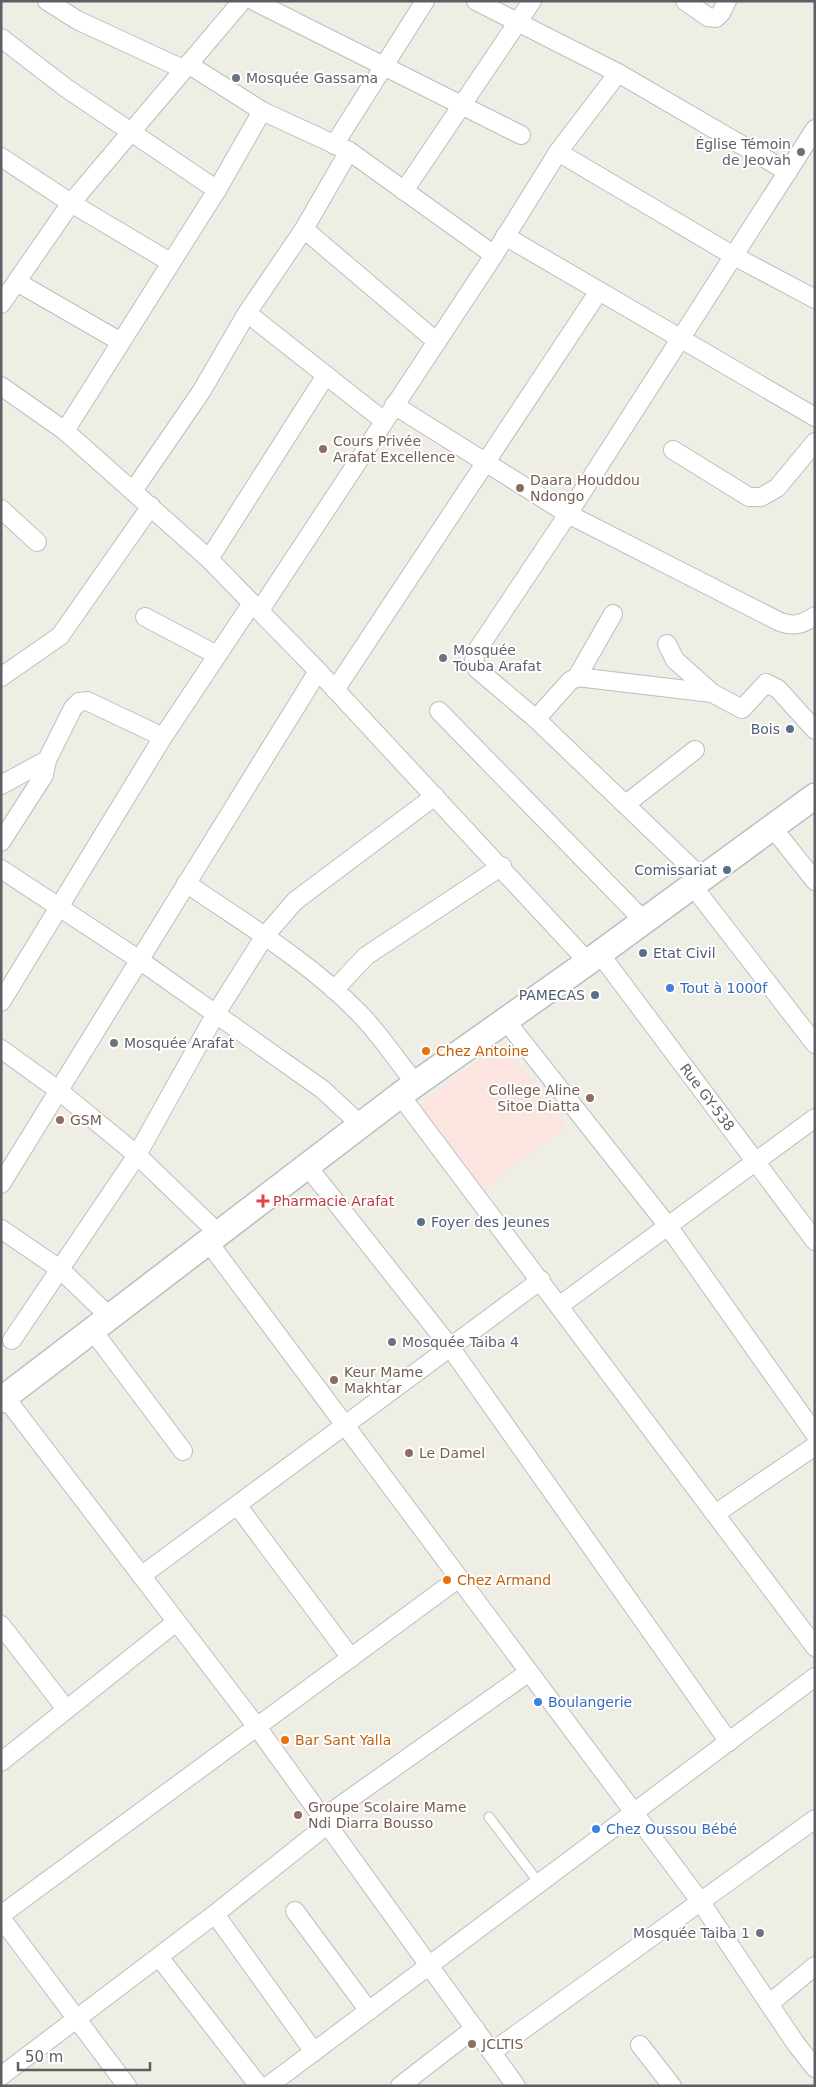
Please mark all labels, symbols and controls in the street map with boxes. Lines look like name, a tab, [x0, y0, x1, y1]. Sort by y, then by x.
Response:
place label: Mosquée Gassama	[246, 70, 378, 86]
marker: Mosquée Gassama	[230, 72, 242, 84]
place label: Église Témoin de Jeovah	[695, 136, 791, 168]
marker: Église Témoin de Jeovah	[795, 146, 807, 158]
place label: Cours Privée Arafat Excellence	[333, 433, 455, 465]
marker: Cours Privée Arafat Excellence	[317, 443, 329, 455]
place label: Daara Houddou Ndongo	[530, 472, 640, 504]
marker: Daara Houddou Ndongo	[514, 482, 526, 494]
place label: Mosquée Touba Arafat	[452, 642, 542, 674]
marker: Mosquée Touba Arafat	[437, 652, 449, 664]
place label: Bois	[751, 721, 780, 737]
marker: Bois	[784, 723, 796, 735]
place label: Comissariat	[634, 862, 718, 878]
marker: Comissariat	[721, 864, 733, 876]
place label: Etat Civil	[653, 945, 716, 961]
marker: Etat Civil	[637, 947, 649, 959]
place label: Tout à 1000f	[679, 980, 768, 996]
marker: Tout à 1000f	[664, 982, 676, 994]
place label: PAMECAS	[519, 987, 585, 1003]
marker: PAMECAS	[589, 989, 601, 1001]
place label: Mosquée Arafat	[124, 1035, 235, 1051]
marker: Mosquée Arafat	[108, 1037, 120, 1049]
place label: Chez Antoine	[436, 1043, 529, 1059]
marker: Chez Antoine	[420, 1045, 432, 1057]
street label: Rue GY-538	[677, 1060, 738, 1134]
place label: College Aline Sitoe Diatta	[488, 1082, 580, 1114]
marker: College Aline Sitoe Diatta	[584, 1092, 596, 1104]
place label: GSM	[70, 1112, 102, 1128]
marker: GSM	[54, 1114, 66, 1126]
place label: Pharmacie Arafat	[273, 1193, 395, 1209]
marker: Pharmacie Arafat	[257, 1195, 269, 1207]
place label: Foyer des Jeunes	[431, 1214, 550, 1230]
marker: Foyer des Jeunes	[415, 1216, 427, 1228]
place label: Mosquée Taiba 4	[402, 1334, 519, 1350]
marker: Mosquée Taiba 4	[386, 1336, 398, 1348]
place label: Keur Mame Makhtar	[344, 1364, 423, 1396]
marker: Keur Mame Makhtar	[328, 1374, 340, 1386]
place label: Le Damel	[419, 1445, 485, 1461]
marker: Le Damel	[403, 1447, 415, 1459]
place label: Chez Armand	[457, 1572, 551, 1588]
marker: Chez Armand	[441, 1574, 453, 1586]
place label: Boulangerie	[548, 1694, 632, 1710]
marker: Boulangerie	[532, 1696, 544, 1708]
place label: Bar Sant Yalla	[295, 1732, 391, 1748]
marker: Bar Sant Yalla	[279, 1734, 291, 1746]
place label: Groupe Scolaire Mame Ndi Diarra Bousso	[308, 1799, 467, 1831]
marker: Groupe Scolaire Mame Ndi Diarra Bousso	[292, 1809, 304, 1821]
place label: Chez Oussou Bébé	[606, 1821, 737, 1837]
marker: Chez Oussou Bébé	[590, 1823, 602, 1835]
place label: Mosquée Taiba 1	[633, 1925, 750, 1941]
marker: Mosquée Taiba 1	[754, 1927, 766, 1939]
place label: JCLTIS	[481, 2036, 523, 2052]
marker: JCLTIS	[466, 2038, 478, 2050]
scale bar	[18, 2040, 150, 2072]
text: 50 m	[25, 2048, 63, 2066]

